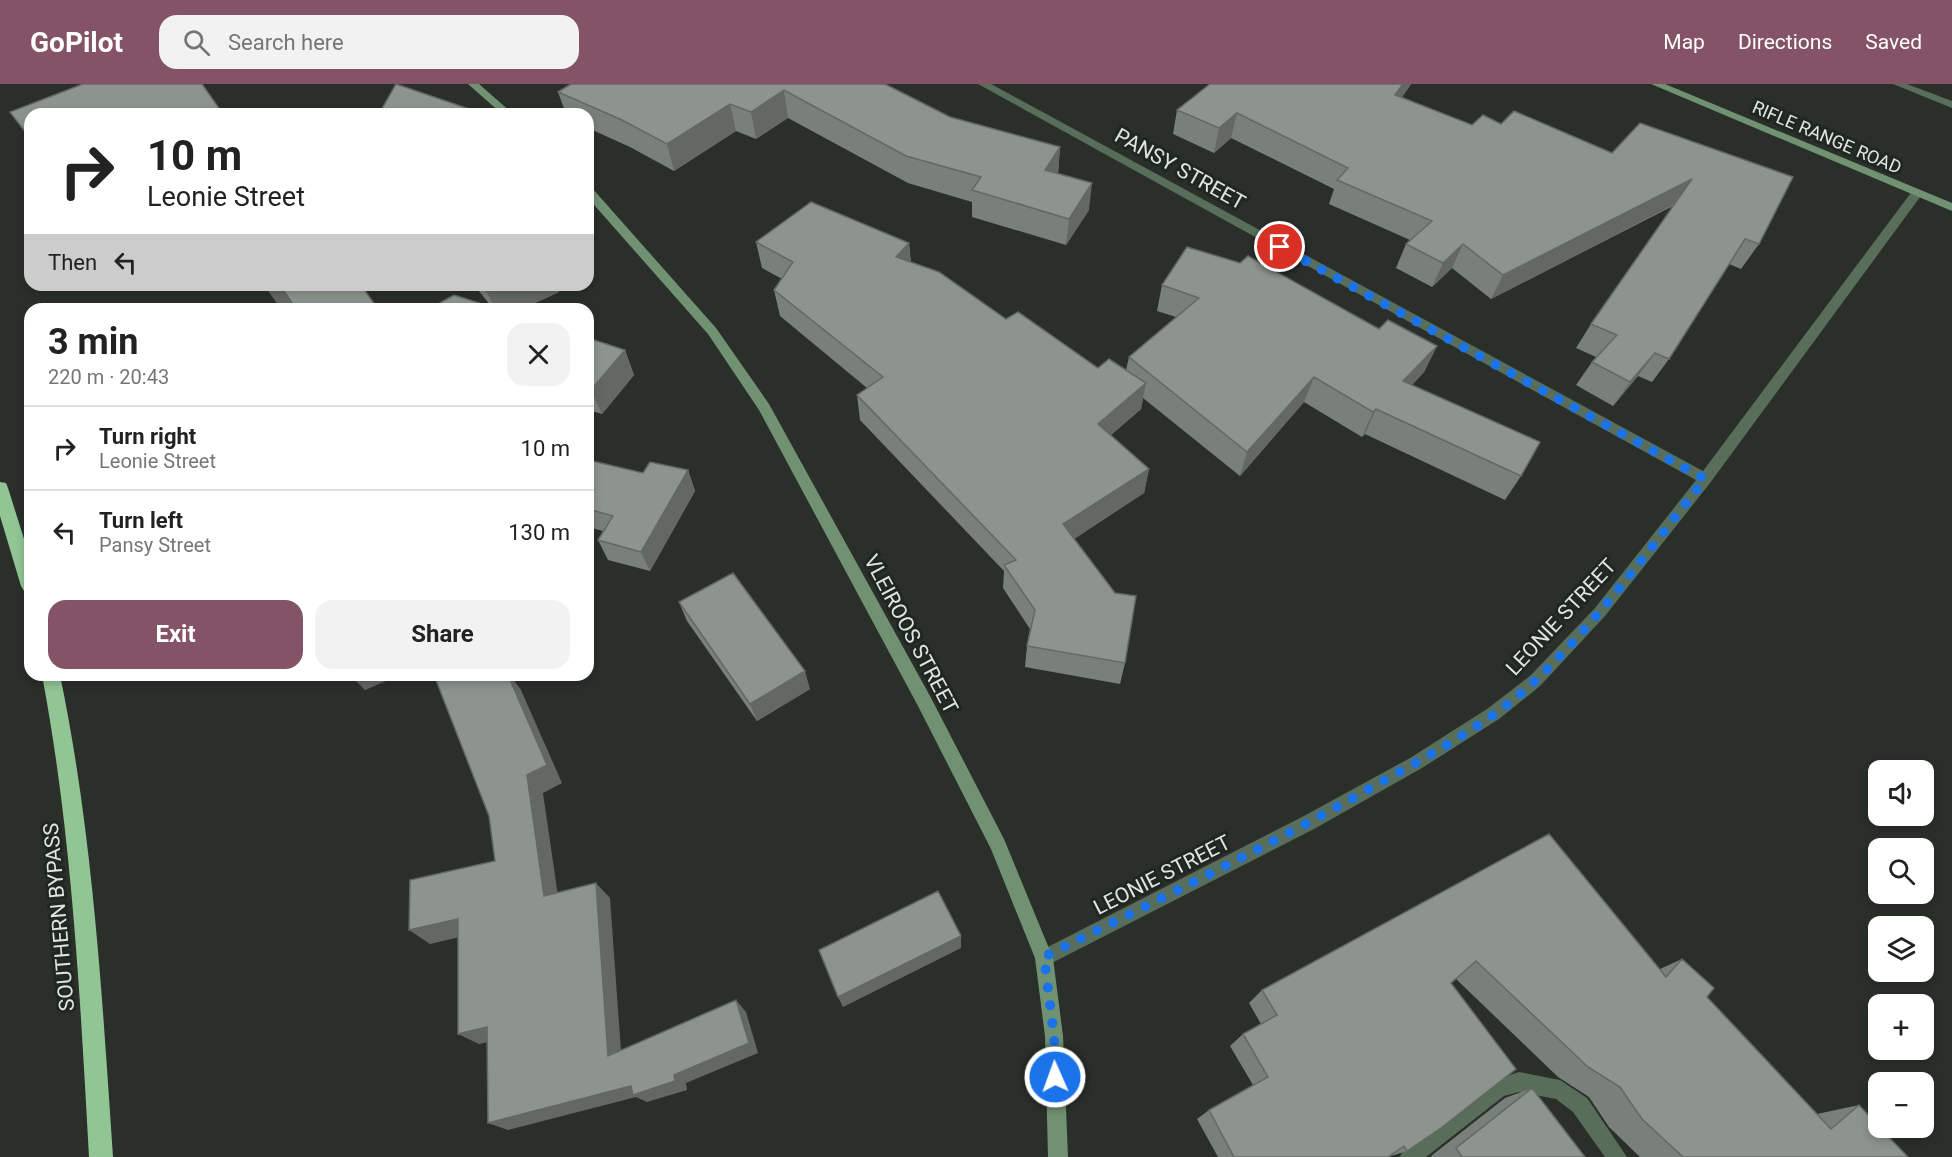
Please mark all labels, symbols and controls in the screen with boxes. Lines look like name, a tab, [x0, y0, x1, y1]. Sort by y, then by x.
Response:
search box	[159, 15, 579, 69]
text: GoPilot	[30, 26, 123, 59]
icon: search	[180, 26, 213, 59]
text: Search here	[228, 30, 344, 55]
text: Map	[1663, 30, 1705, 54]
text: Directions	[1738, 30, 1832, 54]
text: Saved	[1865, 30, 1922, 54]
street label: RIFLE RANGE ROAD	[1749, 96, 1905, 178]
street label: PANSY STREET	[1111, 123, 1250, 215]
text: 10 m	[147, 131, 242, 180]
icon: right	[48, 132, 126, 210]
text: Leonie Street	[147, 181, 305, 213]
pin	[1254, 221, 1305, 272]
icon: arrive	[1263, 230, 1296, 263]
icon: left	[109, 246, 142, 279]
text: Then	[48, 250, 97, 275]
text: 3 min	[48, 321, 139, 363]
button: close	[507, 323, 570, 386]
text: 220 m · 20:43	[48, 365, 169, 389]
text: Turn right	[99, 424, 196, 449]
icon: right	[48, 432, 81, 465]
text: 10 m	[521, 436, 570, 461]
text: Leonie Street	[99, 449, 216, 473]
text: Turn left	[99, 508, 183, 533]
icon: left	[48, 516, 81, 549]
text: 130 m	[508, 520, 570, 545]
text: Pansy Street	[99, 533, 211, 557]
street label: VLEIROOS STREET	[859, 550, 963, 718]
street label: LEONIE STREET	[1501, 554, 1621, 680]
button: Exit	[48, 600, 303, 669]
button: Share	[315, 600, 570, 669]
map controls	[1868, 760, 1934, 1138]
button: sound	[1868, 760, 1934, 826]
street label: SOUTHERN BYPASS	[39, 822, 79, 1012]
street label: LEONIE STREET	[1090, 830, 1235, 920]
button: search	[1868, 838, 1934, 904]
button: layers	[1868, 916, 1934, 982]
button: +	[1868, 994, 1934, 1060]
position arrow	[1023, 1045, 1087, 1109]
button: −	[1868, 1072, 1934, 1138]

